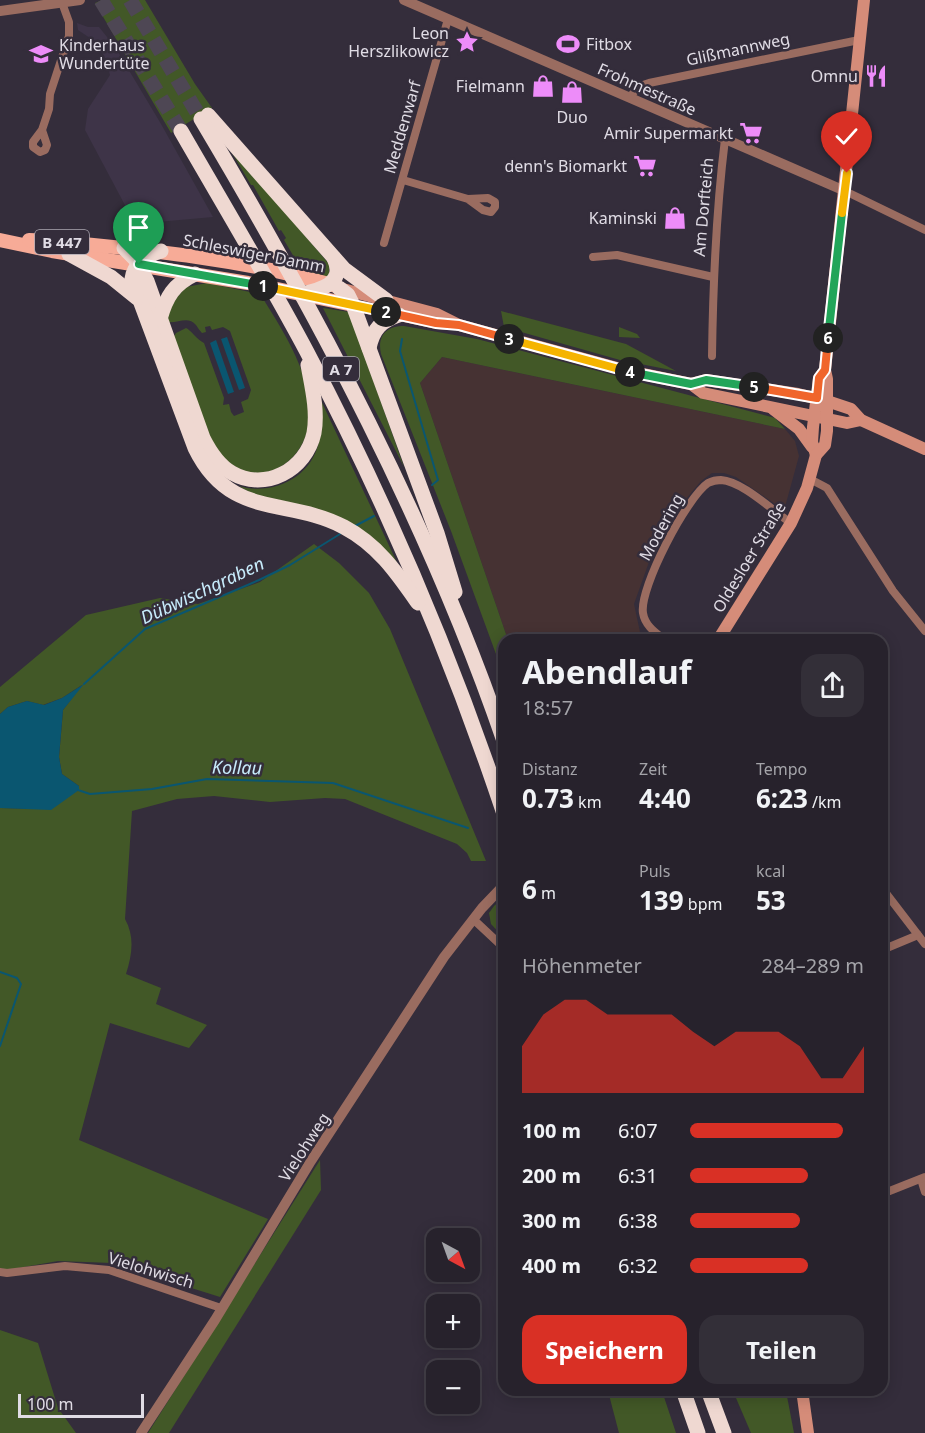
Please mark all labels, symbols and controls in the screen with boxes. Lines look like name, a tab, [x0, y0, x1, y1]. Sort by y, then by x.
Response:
place label: Leon Herszlikowicz	[348, 22, 449, 62]
street label: Glißmannweg	[684, 27, 792, 71]
place icon: Leon Herszlikowicz	[454, 29, 480, 55]
sports icon: Fitbox	[555, 31, 581, 57]
place label: Fitbox	[586, 33, 632, 55]
place label: Kinderhaus Wundertüte	[59, 34, 149, 74]
school or university icon: Kinderhaus Wundertüte	[28, 41, 54, 67]
street label: Frohmestraße	[594, 57, 700, 121]
restaurant icon: Omnu	[863, 63, 889, 89]
place label: Omnu	[811, 65, 858, 87]
shop icon: Fielmann	[530, 73, 556, 99]
place label: Fielmann	[456, 75, 525, 97]
street label: Meddenwarf	[378, 76, 426, 176]
shop icon: Duo	[559, 79, 585, 105]
place label: Duo	[556, 106, 588, 128]
pin	[821, 111, 872, 173]
supermarket icon: Amir Supermarkt	[738, 120, 764, 146]
icon: check	[830, 120, 863, 153]
place label: Amir Supermarkt	[604, 122, 733, 144]
supermarket icon: denn's Biomarkt	[632, 153, 658, 179]
place label: denn's Biomarkt	[505, 155, 627, 177]
street label: Am Dorfteich	[688, 157, 718, 257]
pin	[113, 202, 164, 264]
shop icon: Kaminski	[662, 205, 688, 231]
place label: Kaminski	[589, 207, 657, 229]
icon: arrive	[122, 211, 155, 244]
street label: Schleswiger Damm	[181, 228, 327, 278]
road number: B 447	[35, 230, 89, 254]
pin: 1	[248, 271, 278, 301]
text: 1	[258, 275, 268, 297]
pin: 2	[371, 297, 401, 327]
text: 2	[381, 301, 391, 323]
pin: 6	[813, 323, 843, 353]
pin: 3	[494, 324, 524, 354]
text: 6	[823, 327, 833, 349]
text: 3	[504, 328, 514, 350]
road number: A 7	[323, 357, 359, 381]
pin: 4	[615, 357, 645, 387]
text: 4	[625, 361, 635, 383]
pin: 5	[739, 372, 769, 402]
text: 5	[749, 376, 759, 398]
street label: Modering	[634, 490, 688, 564]
street label: Oldesloer Straße	[707, 497, 791, 617]
water label: Dübwischgraben	[136, 551, 268, 629]
text: Abendlauf	[522, 649, 692, 694]
button: share	[801, 654, 864, 717]
text: 18:57	[522, 694, 573, 721]
water label: Kollau	[212, 755, 262, 779]
text: Distanz	[522, 758, 578, 780]
text: Zeit	[639, 758, 667, 780]
text: Tempo	[756, 758, 807, 780]
text: 0.73	[522, 780, 574, 816]
text: 4:40	[639, 780, 691, 816]
text: 6:23	[756, 780, 808, 816]
text: km	[574, 791, 602, 813]
text: /km	[808, 791, 842, 813]
text: Puls	[639, 860, 670, 882]
text: kcal	[756, 860, 785, 882]
text: 6	[522, 871, 537, 907]
text: m	[537, 882, 556, 904]
text: 139	[639, 882, 684, 918]
text: 53	[756, 882, 786, 918]
text: bpm	[684, 893, 722, 915]
text: Höhenmeter	[522, 952, 642, 979]
text: 284–289 m	[761, 952, 864, 979]
street label: Vielohweg	[274, 1108, 334, 1186]
text: 100 m	[522, 1117, 581, 1144]
text: 6:07	[618, 1117, 658, 1144]
text: 200 m	[522, 1162, 581, 1189]
text: 6:31	[618, 1162, 658, 1189]
text: 300 m	[522, 1207, 581, 1234]
text: 6:38	[618, 1207, 658, 1234]
north arrow	[426, 1228, 480, 1282]
map controls	[426, 1228, 480, 1414]
street label: Vielohwisch	[106, 1247, 196, 1293]
text: 400 m	[522, 1252, 581, 1279]
text: 6:32	[618, 1252, 658, 1279]
button: +	[426, 1294, 480, 1348]
button: Speichern	[522, 1315, 687, 1384]
button: Teilen	[699, 1315, 864, 1384]
button: −	[426, 1360, 480, 1414]
scale bar	[18, 1391, 144, 1418]
text: 100 m	[27, 1393, 74, 1415]

